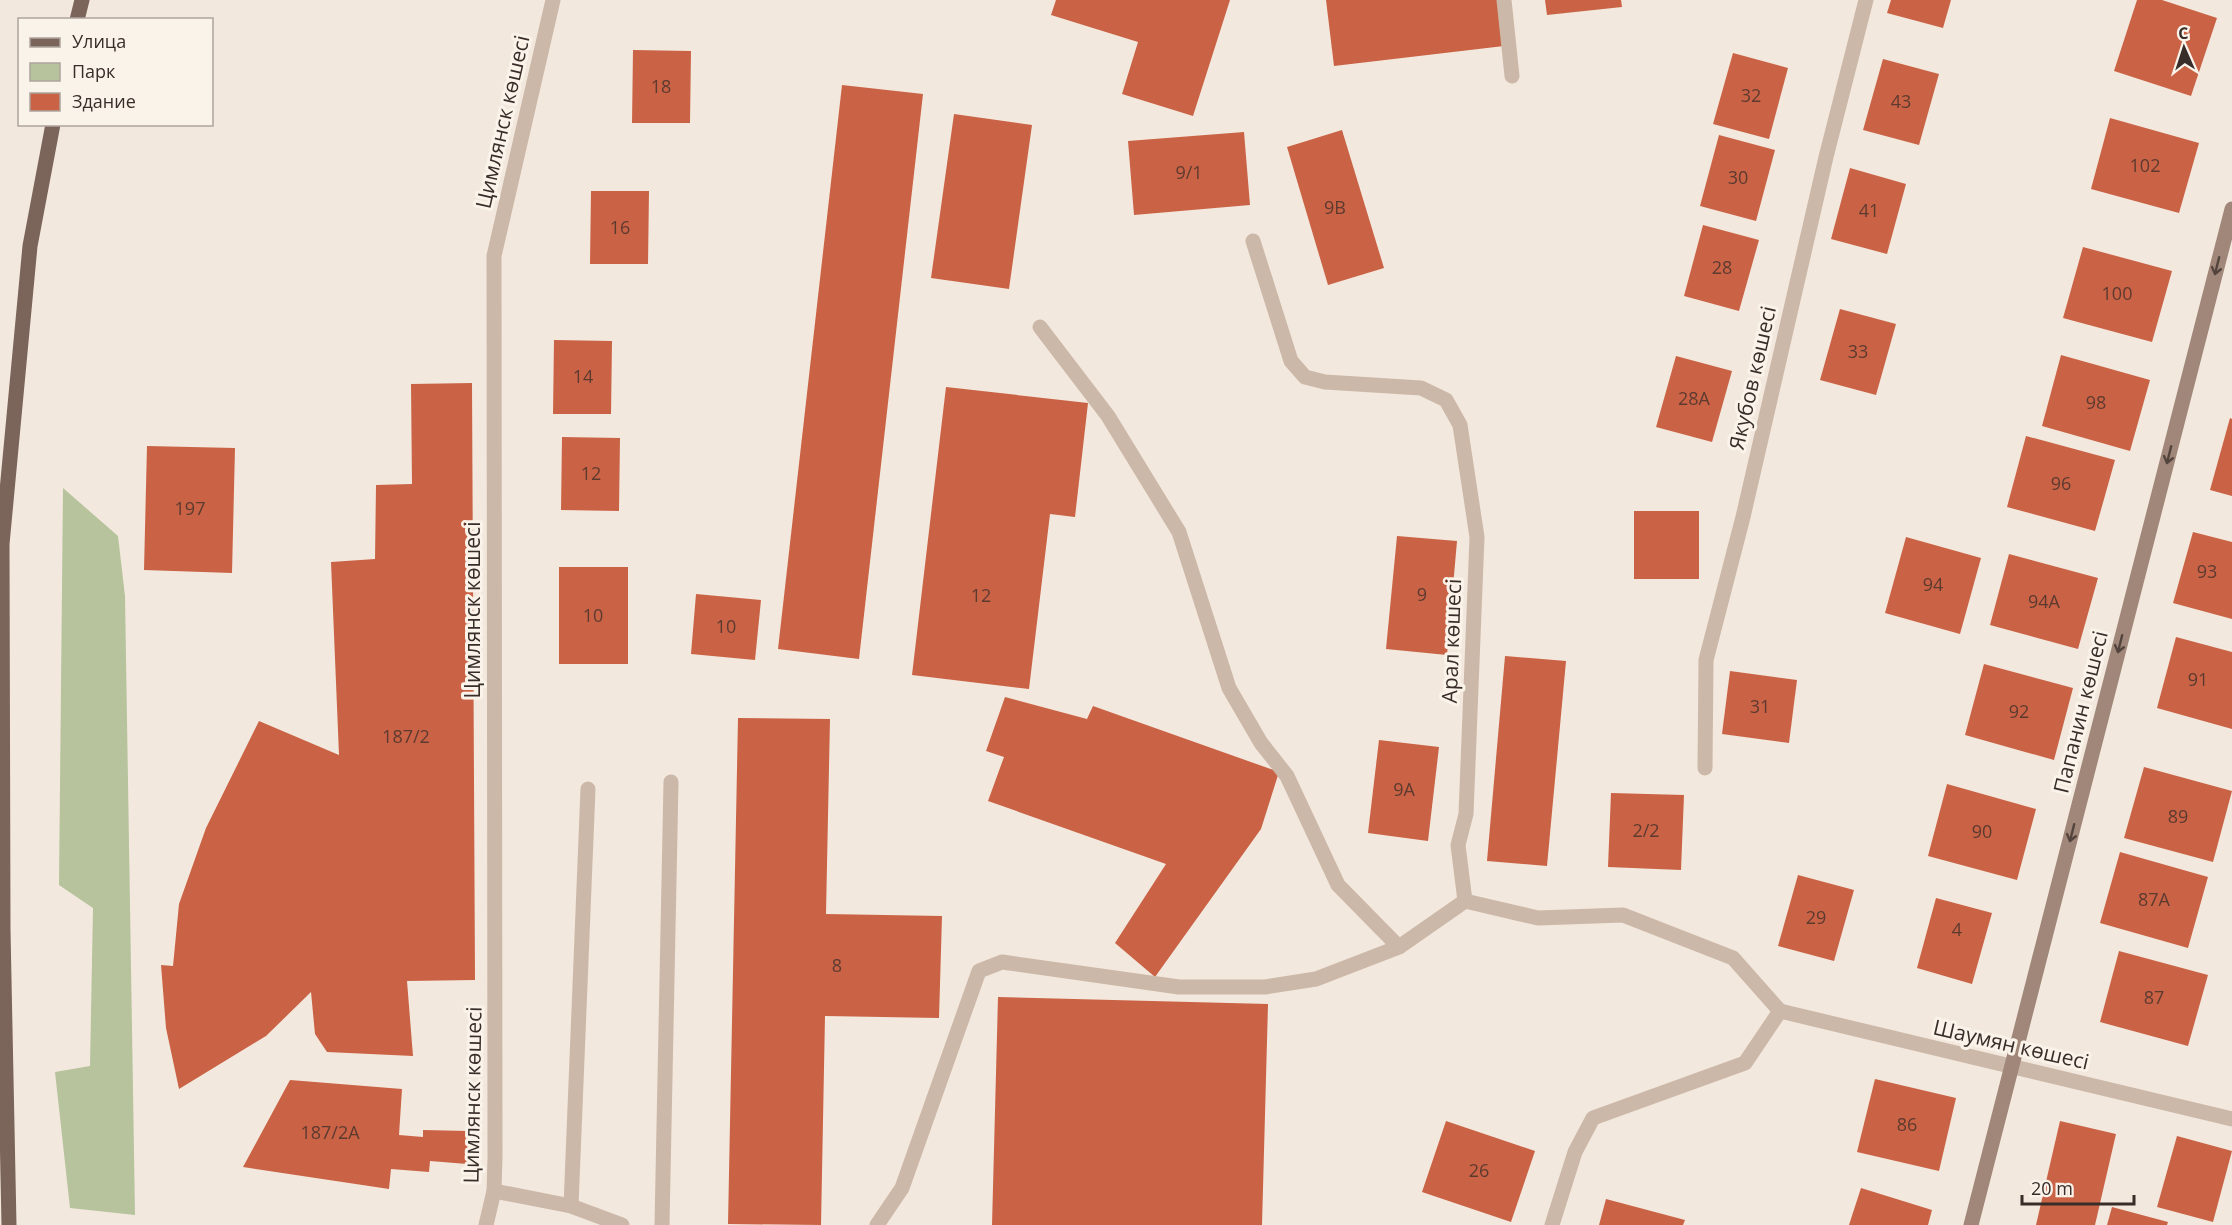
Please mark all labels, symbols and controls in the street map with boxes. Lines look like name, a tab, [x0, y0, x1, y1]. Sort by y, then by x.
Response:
legend	[18, 18, 213, 126]
north arrow	[2154, 18, 2214, 78]
text: С	[2178, 22, 2189, 44]
text: Улица	[72, 29, 126, 53]
street label: Цимлянск көшесі	[468, 32, 536, 211]
text: Парк	[72, 59, 116, 83]
house number: 18	[651, 74, 671, 98]
house number: 32	[1741, 83, 1761, 107]
text: Здание	[72, 89, 136, 113]
house number: 43	[1891, 89, 1911, 113]
house number: 102	[2130, 153, 2160, 177]
house number: 9/1	[1175, 160, 1203, 184]
house number: 30	[1728, 165, 1748, 189]
house number: 9В	[1324, 195, 1346, 219]
house number: 41	[1859, 198, 1879, 222]
house number: 16	[610, 215, 630, 239]
house number: 28	[1712, 255, 1732, 279]
one-way arrow	[2211, 256, 2223, 275]
house number: 100	[2102, 281, 2132, 305]
street label: Якубов көшесі	[1722, 303, 1782, 452]
house number: 33	[1848, 339, 1868, 363]
house number: 14	[573, 364, 593, 388]
house number: 28А	[1678, 386, 1711, 410]
house number: 98	[2086, 390, 2106, 414]
one-way arrow	[2162, 445, 2174, 464]
house number: 12	[581, 461, 601, 485]
house number: 96	[2051, 471, 2071, 495]
house number: 197	[175, 496, 205, 520]
street label: Цимлянск көшесі	[458, 522, 486, 698]
house number: 93	[2197, 559, 2217, 583]
house number: 94	[1923, 572, 1943, 596]
street label: Арал көшесі	[1435, 578, 1467, 704]
house number: 9	[1417, 582, 1427, 606]
house number: 12	[971, 583, 991, 607]
house number: 94А	[2028, 589, 2061, 613]
house number: 10	[583, 603, 603, 627]
house number: 10	[716, 614, 736, 638]
street label: Папанин көшесі	[2046, 628, 2114, 796]
one-way arrow	[2114, 634, 2126, 653]
house number: 91	[2188, 667, 2208, 691]
house number: 31	[1750, 694, 1770, 718]
house number: 92	[2009, 699, 2029, 723]
house number: 187/2	[382, 724, 430, 748]
house number: 9А	[1393, 777, 1415, 801]
house number: 89	[2168, 804, 2188, 828]
house number: 2/2	[1632, 818, 1660, 842]
house number: 90	[1972, 819, 1992, 843]
one-way arrow	[2065, 823, 2077, 842]
house number: 87А	[2138, 887, 2171, 911]
house number: 29	[1806, 905, 1826, 929]
house number: 4	[1952, 917, 1962, 941]
house number: 8	[832, 953, 842, 977]
house number: 87	[2144, 985, 2164, 1009]
street label: Цимлянск көшесі	[456, 1006, 488, 1184]
street label: Шаумян көшесі	[1931, 1013, 2092, 1076]
house number: 86	[1897, 1112, 1917, 1136]
house number: 187/2А	[300, 1120, 360, 1144]
house number: 26	[1469, 1158, 1489, 1182]
scale bar	[2022, 1168, 2134, 1206]
text: 20 m	[2031, 1176, 2073, 1200]

